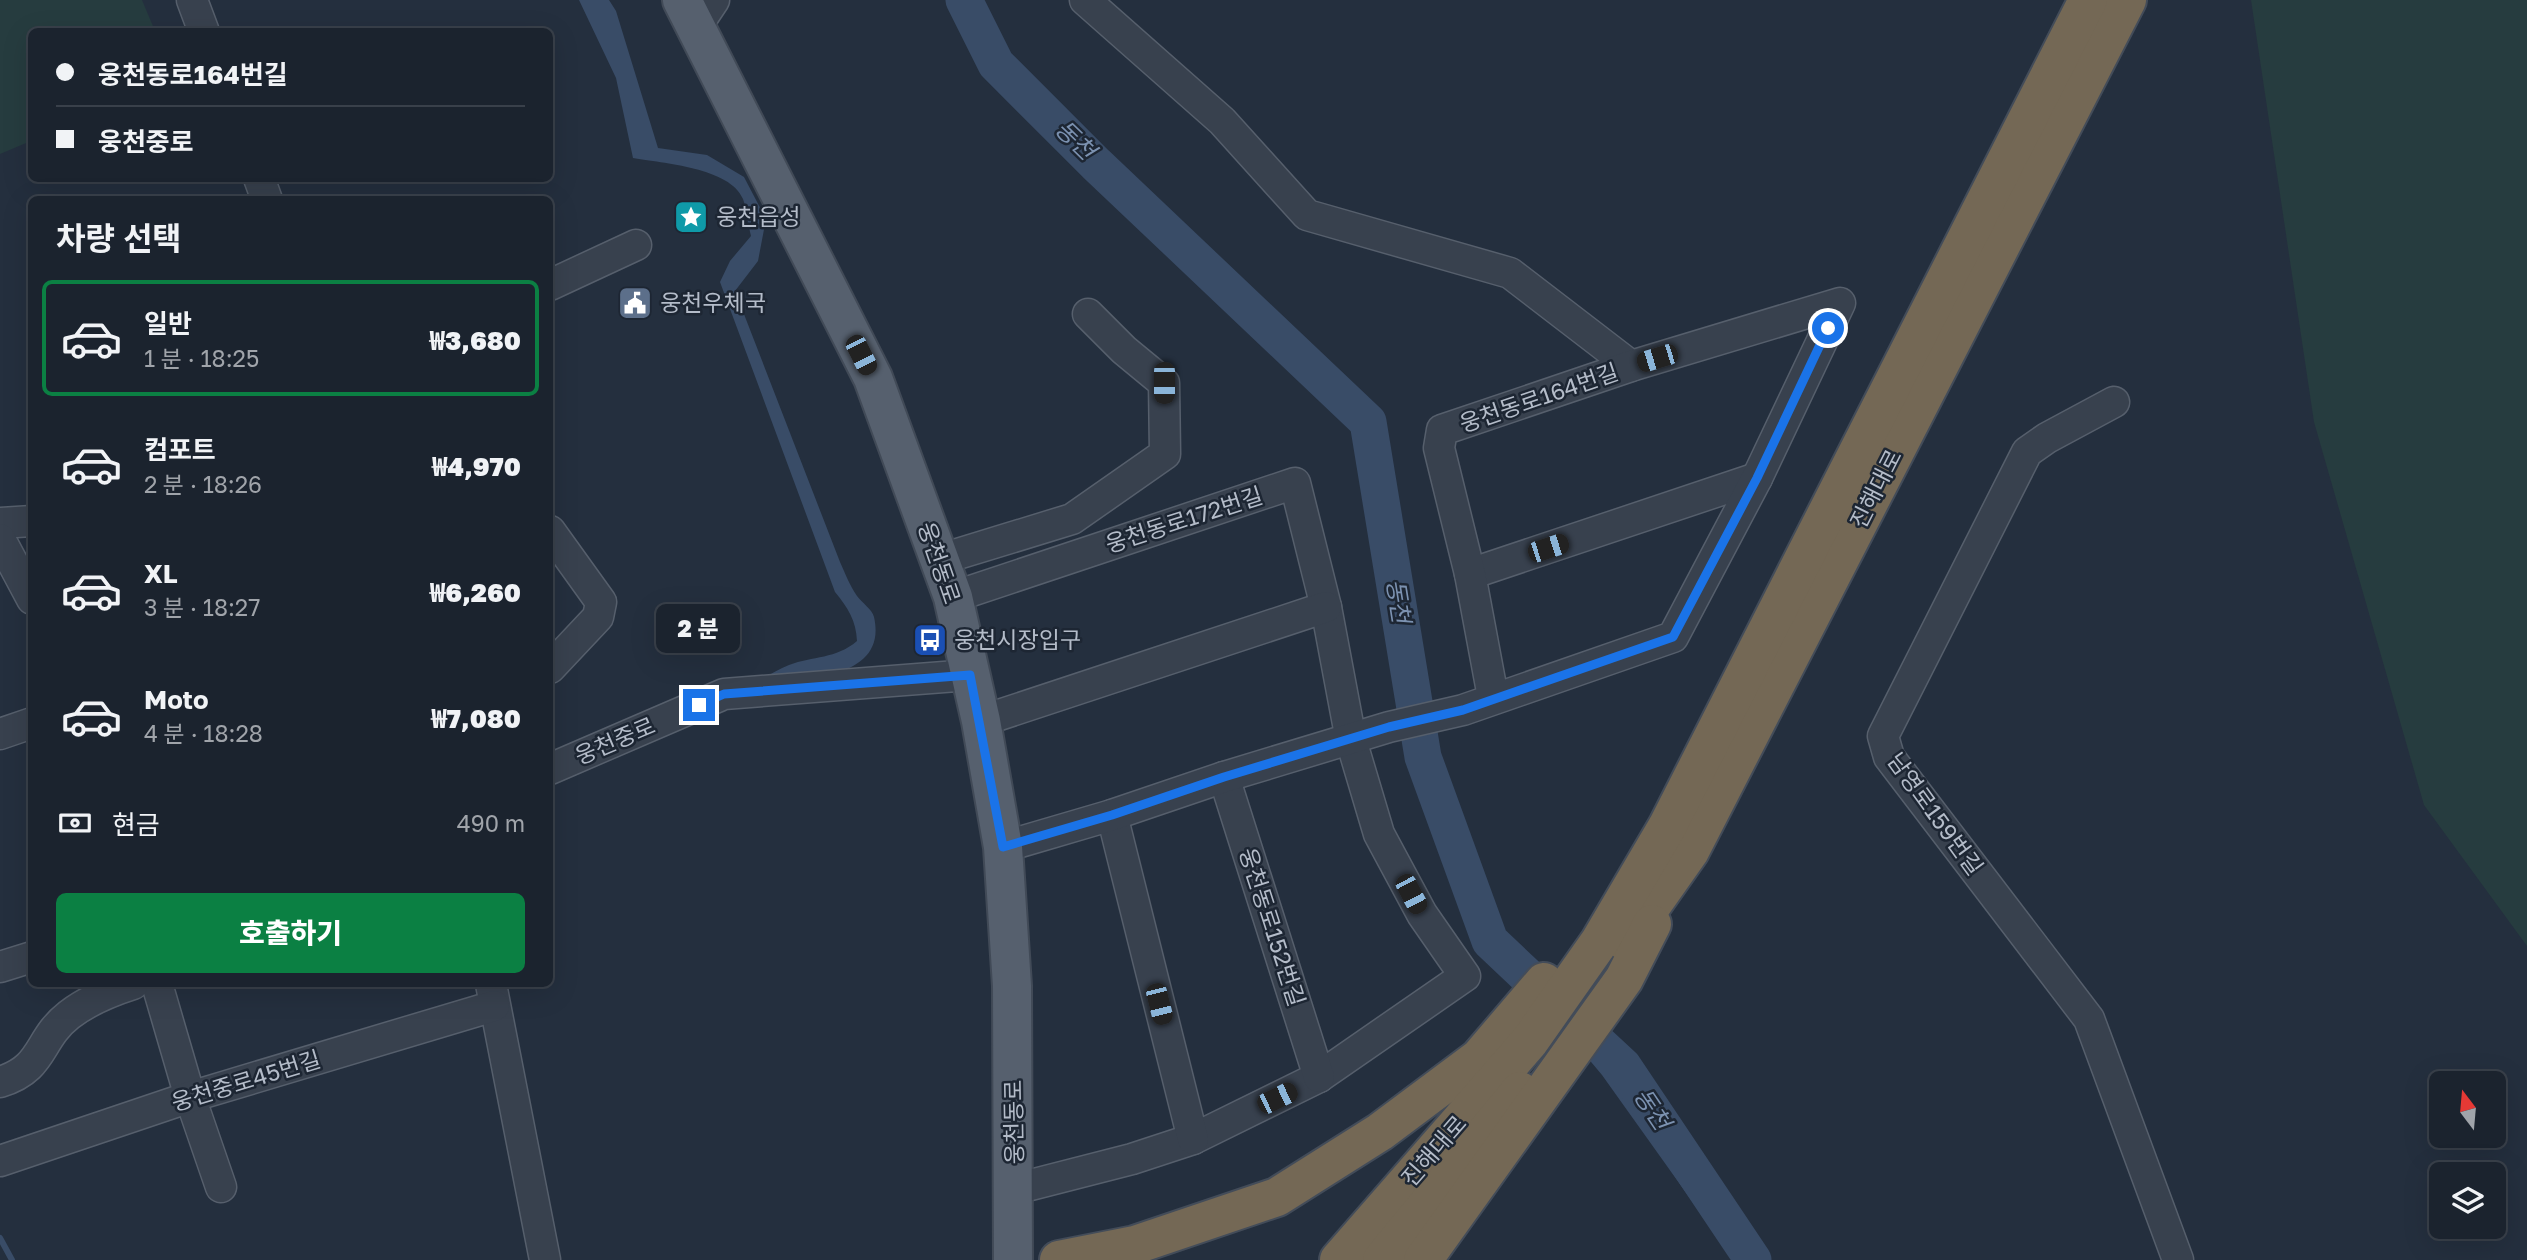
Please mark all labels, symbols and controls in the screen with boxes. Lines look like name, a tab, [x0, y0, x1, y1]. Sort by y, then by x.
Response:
text: 웅천동로164번길	[98, 59, 288, 90]
water label: 동천	[1050, 113, 1104, 167]
text: 웅천중로	[98, 126, 194, 157]
place icon: 웅천읍성	[672, 198, 710, 236]
place label: 웅천읍성	[716, 202, 801, 230]
text: 차량 선택	[56, 219, 182, 257]
public building icon: 웅천우체국	[616, 284, 654, 322]
place label: 웅천우체국	[660, 288, 766, 316]
icon: car	[60, 307, 123, 370]
text: 일반	[144, 308, 192, 339]
route start	[1812, 312, 1844, 344]
text: ₩3,680	[429, 325, 521, 356]
car	[843, 332, 880, 378]
car	[1634, 342, 1681, 374]
text: 1 분 · 18:25	[144, 344, 259, 372]
street label: 웅천동로164번길	[1456, 357, 1622, 437]
car	[1154, 362, 1175, 404]
icon: car	[60, 433, 123, 496]
text: 컴포트	[144, 434, 216, 465]
street label: 진해대로	[1843, 444, 1907, 533]
text: ₩4,970	[432, 451, 521, 482]
text: 2 분 · 18:26	[144, 470, 262, 498]
street label: 웅천동로172번길	[1102, 480, 1266, 558]
street label: 웅천동로	[913, 518, 967, 607]
car	[1525, 532, 1572, 564]
text: XL	[144, 558, 178, 589]
icon: car	[60, 559, 123, 622]
text: ₩6,260	[430, 577, 521, 608]
water label: 동천	[1382, 577, 1418, 628]
text: 3 분 · 18:27	[144, 593, 260, 621]
callout: 2 분	[657, 604, 741, 652]
text: 2 분	[677, 614, 719, 642]
bus stop icon: 웅천시장입구	[911, 621, 949, 659]
place label: 웅천시장입구	[954, 625, 1081, 653]
text: Moto	[144, 684, 209, 715]
icon: car	[60, 685, 123, 748]
route end	[683, 689, 715, 721]
text: ₩7,080	[431, 703, 521, 734]
street label: 웅천중로	[570, 711, 659, 770]
text: 4 분 · 18:28	[144, 719, 263, 747]
street label: 남영로159번길	[1882, 747, 1990, 880]
icon: cash	[56, 804, 94, 842]
text: 현금	[112, 809, 160, 840]
text: 490 m	[457, 809, 525, 837]
street label: 웅천동로152번길	[1234, 844, 1312, 1009]
car	[1392, 871, 1431, 917]
button: 호출하기	[56, 893, 525, 973]
car	[1144, 981, 1175, 1027]
street label: 웅천중로45번길	[168, 1044, 324, 1116]
north arrow	[2429, 1071, 2506, 1148]
map controls	[2429, 1071, 2506, 1239]
street label: 웅천동로	[998, 1079, 1028, 1165]
car	[1254, 1079, 1301, 1117]
water label: 동천	[1629, 1082, 1679, 1137]
street label: 진해대로	[1395, 1109, 1472, 1191]
button: layers	[2429, 1162, 2506, 1239]

